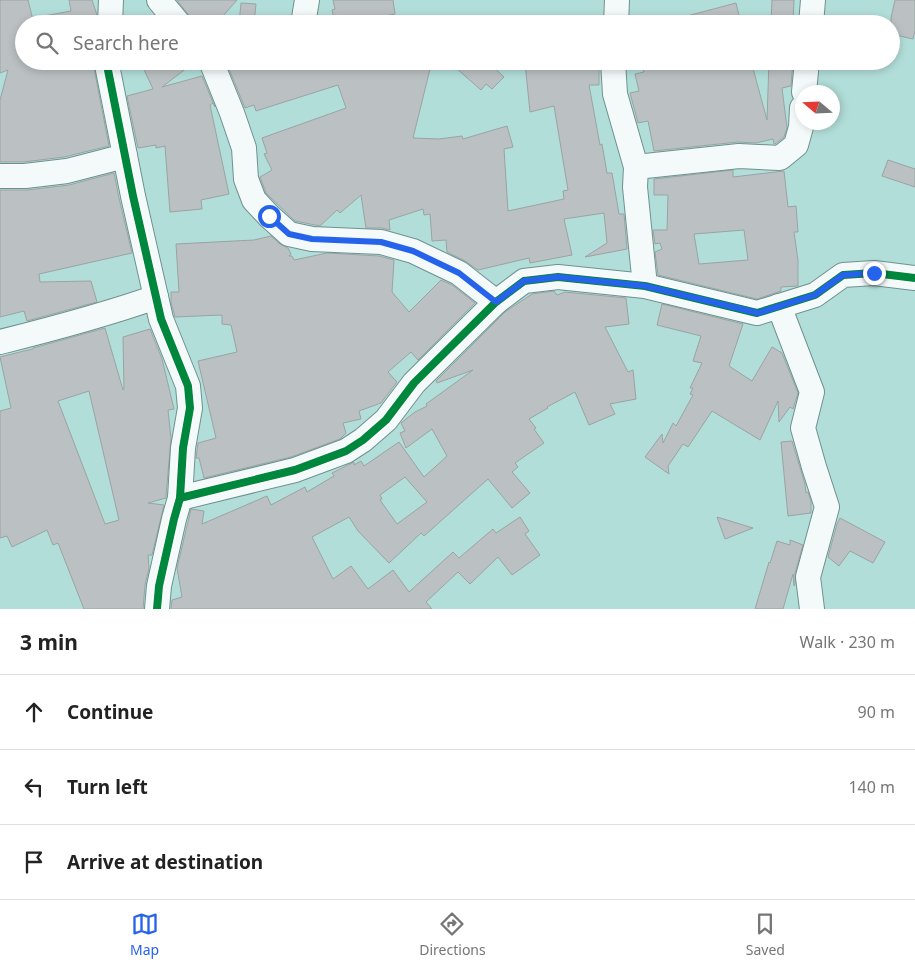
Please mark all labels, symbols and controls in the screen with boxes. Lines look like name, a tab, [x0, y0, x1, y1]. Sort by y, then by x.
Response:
search box	[15, 15, 900, 70]
icon: search	[33, 29, 61, 57]
text: Search here	[73, 30, 179, 56]
north arrow	[795, 85, 840, 130]
route start	[258, 205, 281, 228]
route end	[863, 262, 886, 285]
text: 3 min	[20, 628, 78, 656]
text: Walk · 230 m	[800, 631, 895, 653]
icon: ahead	[20, 698, 48, 726]
text: Continue	[67, 699, 153, 725]
text: 90 m	[858, 701, 895, 723]
icon: left	[20, 773, 48, 801]
text: Turn left	[67, 774, 148, 800]
text: 140 m	[848, 776, 895, 798]
icon: arrive	[20, 848, 48, 876]
text: Arrive at destination	[67, 849, 263, 875]
tab: Map	[130, 910, 159, 959]
tab: Directions	[419, 910, 486, 959]
tab: Saved	[746, 910, 785, 959]

